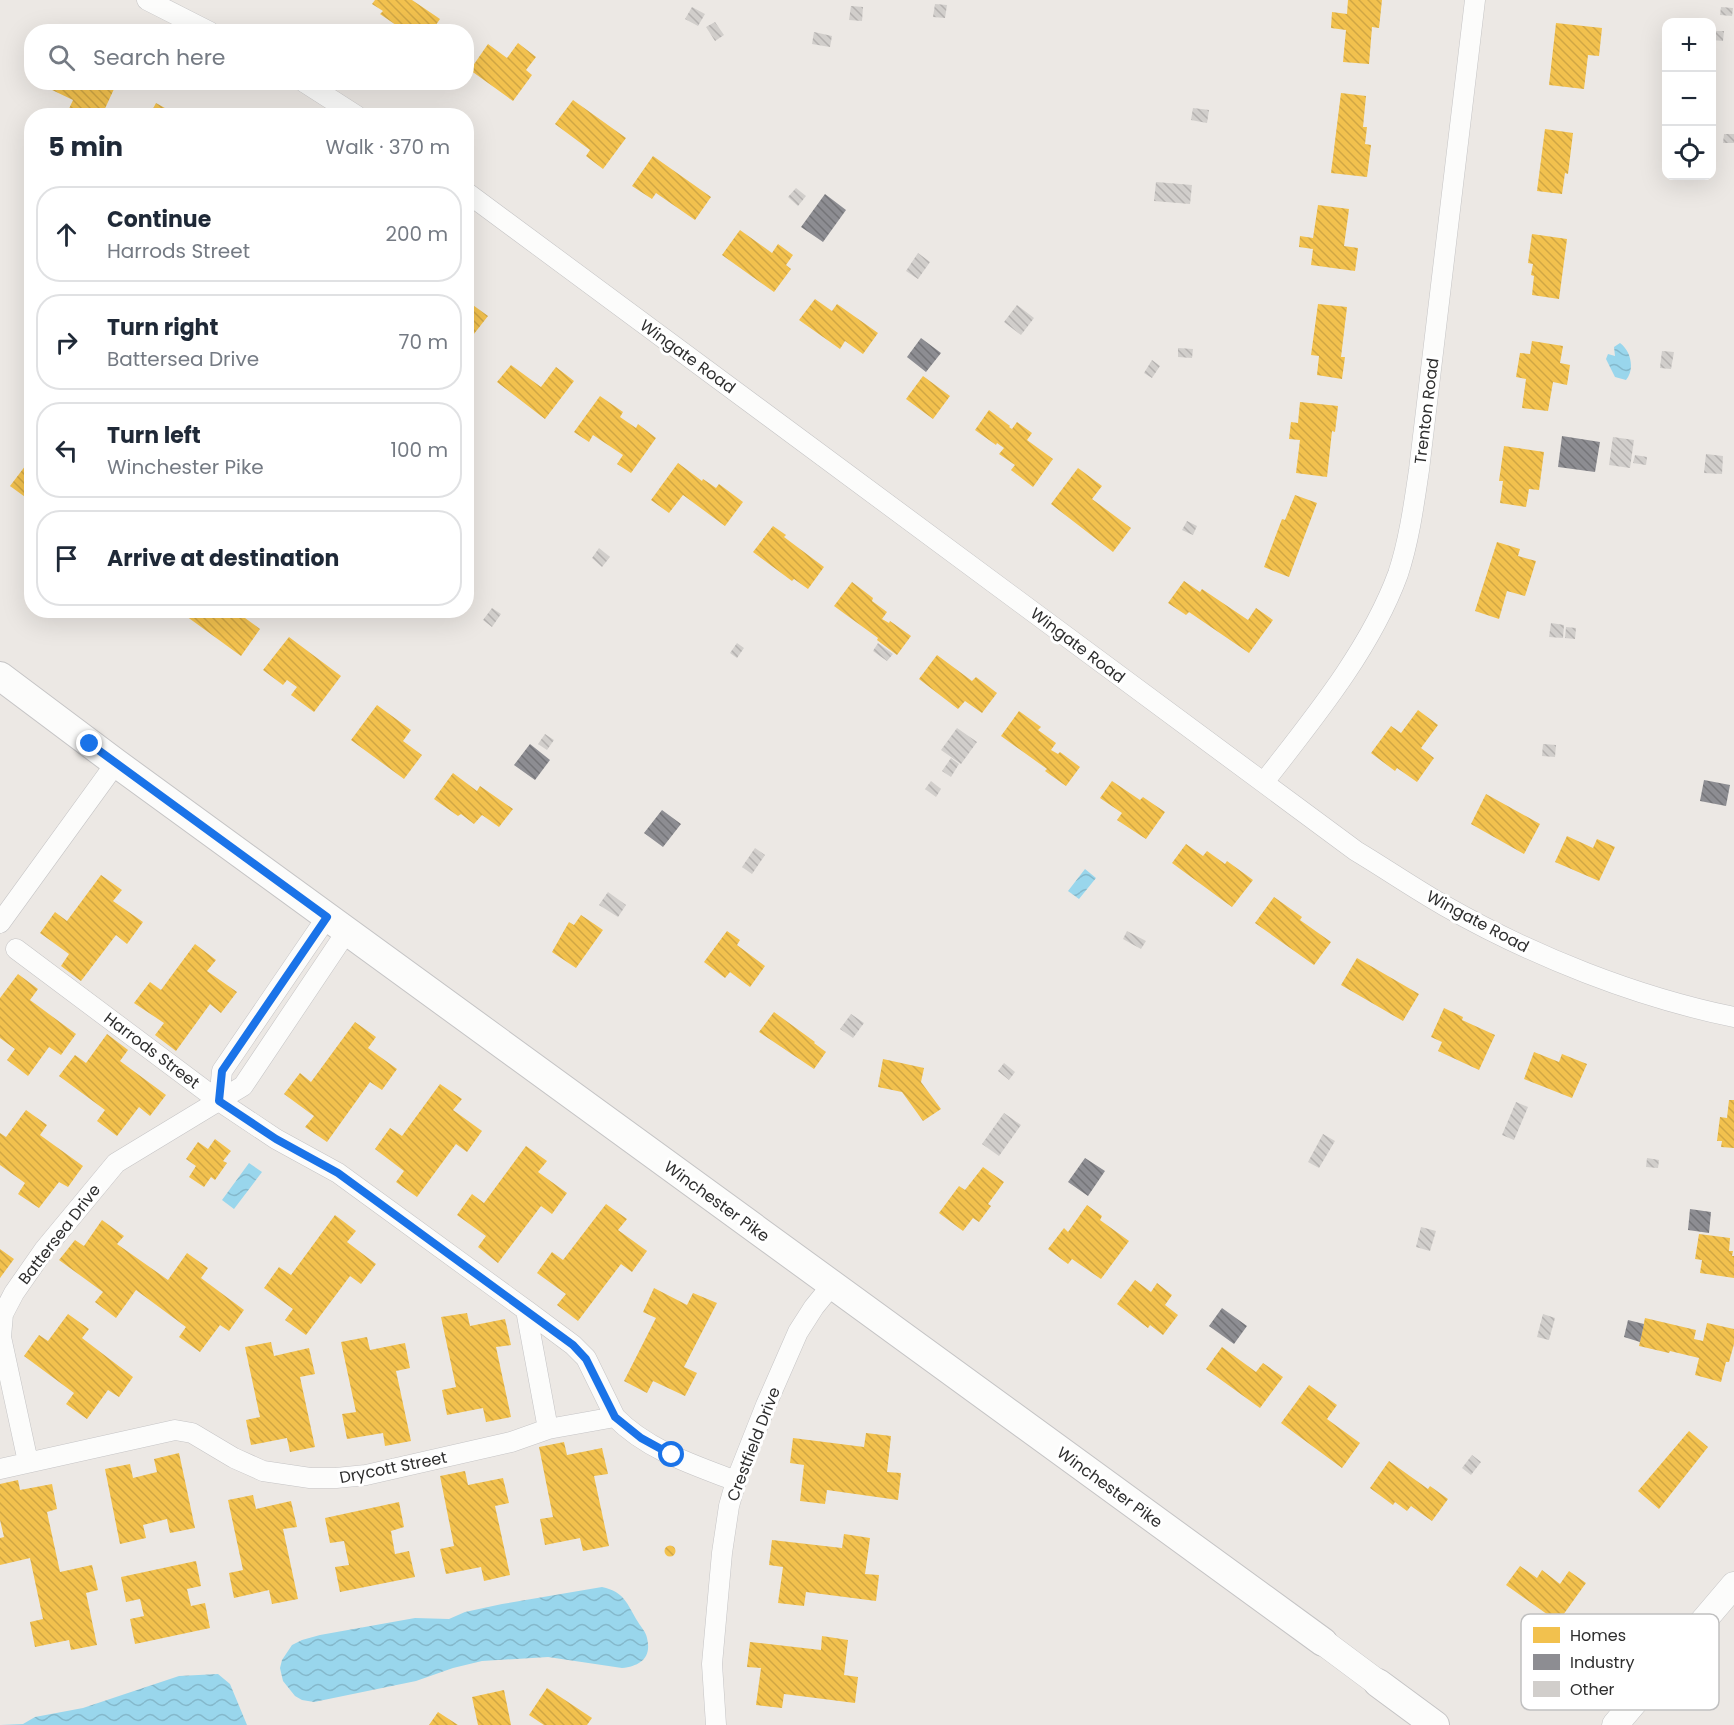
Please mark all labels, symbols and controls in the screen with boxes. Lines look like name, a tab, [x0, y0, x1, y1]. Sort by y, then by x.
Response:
map controls	[1662, 18, 1716, 180]
button: +	[1662, 18, 1716, 72]
search box	[24, 24, 474, 90]
icon: search	[45, 41, 78, 74]
text: Search here	[93, 42, 226, 73]
button: −	[1662, 72, 1716, 126]
button: locate	[1662, 126, 1716, 180]
text: 5 min	[48, 129, 123, 165]
text: Walk · 370 m	[326, 133, 450, 161]
text: Continue	[107, 204, 211, 235]
icon: ahead	[50, 218, 83, 251]
text: 200 m	[385, 220, 448, 248]
text: Harrods Street	[107, 237, 250, 265]
text: Turn right	[107, 312, 218, 343]
street label: Wingate Road	[635, 314, 740, 399]
icon: right	[50, 326, 83, 359]
text: 70 m	[399, 328, 448, 356]
text: Battersea Drive	[107, 345, 259, 373]
street label: Trenton Road	[1409, 357, 1444, 466]
text: Turn left	[107, 420, 201, 451]
icon: left	[50, 434, 83, 467]
text: 100 m	[391, 436, 448, 464]
text: Winchester Pike	[107, 453, 264, 481]
icon: arrive	[50, 542, 83, 575]
text: Arrive at destination	[107, 543, 339, 574]
street label: Wingate Road	[1026, 602, 1130, 689]
route end	[76, 730, 102, 756]
street label: Wingate Road	[1422, 885, 1533, 958]
street label: Harrods Street	[99, 1007, 204, 1094]
street label: Winchester Pike	[659, 1155, 774, 1248]
street label: Battersea Drive	[13, 1179, 106, 1289]
street label: Crestfield Drive	[721, 1384, 786, 1505]
route start	[658, 1441, 684, 1467]
street label: Winchester Pike	[1052, 1441, 1167, 1534]
street label: Drycott Street	[337, 1446, 449, 1489]
legend	[1521, 1614, 1719, 1710]
text: Homes	[1570, 1624, 1626, 1647]
text: Industry	[1570, 1651, 1634, 1674]
text: Other	[1570, 1678, 1615, 1701]

